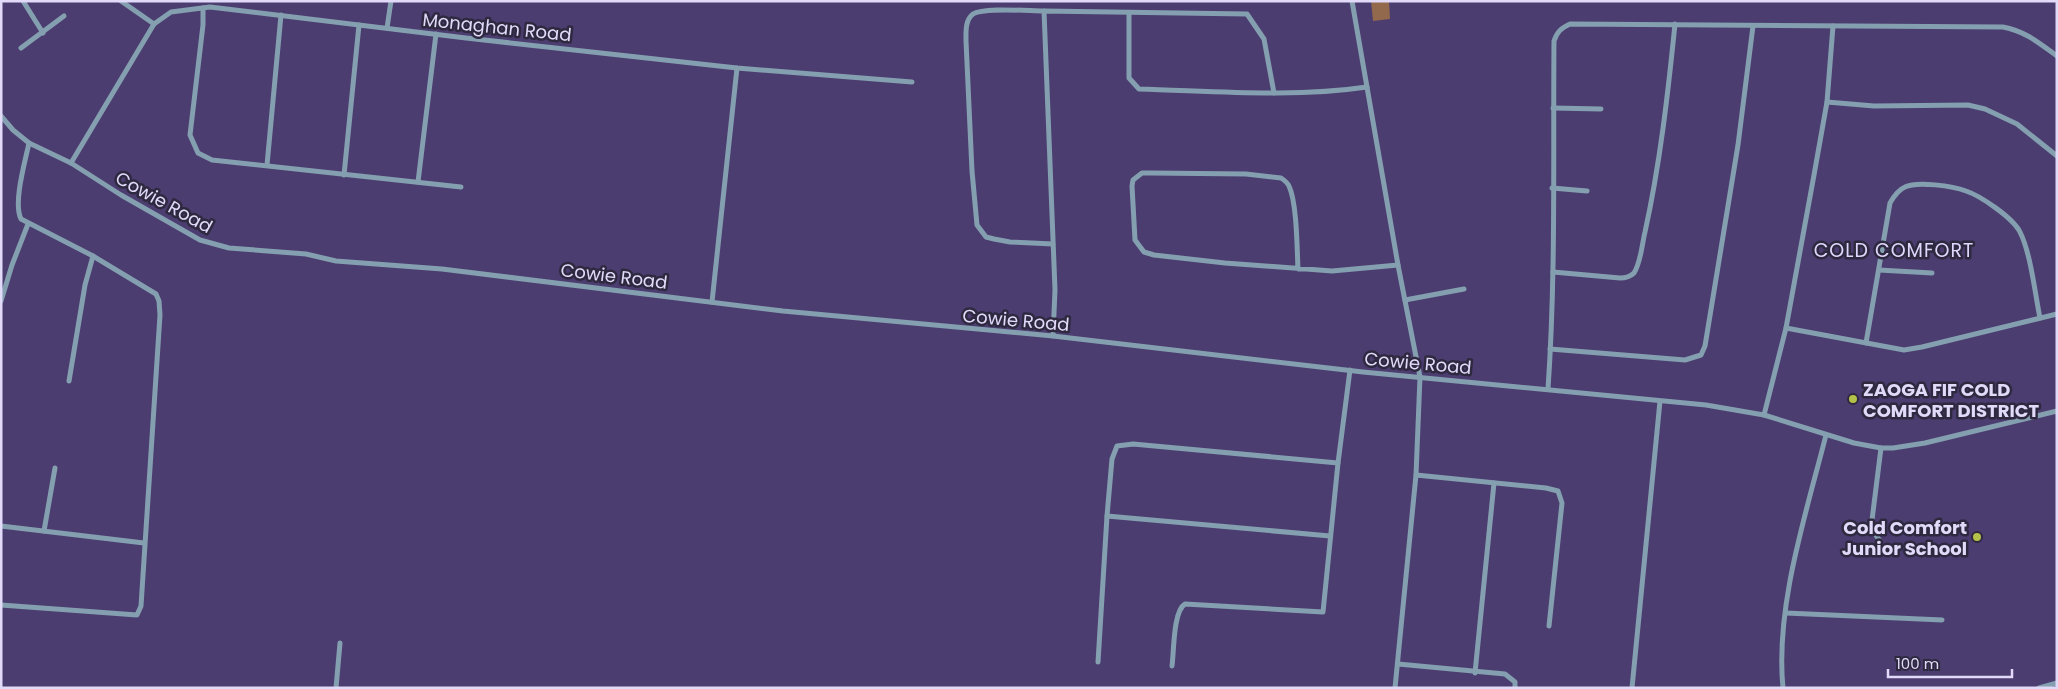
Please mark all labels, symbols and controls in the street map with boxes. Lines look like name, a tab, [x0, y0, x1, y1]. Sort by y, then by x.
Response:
street label: Monaghan Road	[421, 7, 573, 47]
street label: Cowie Road	[111, 165, 217, 239]
district label: COLD COMFORT	[1814, 237, 1974, 264]
street label: Cowie Road	[559, 257, 669, 295]
street label: Cowie Road	[961, 303, 1071, 337]
street label: Cowie Road	[1363, 346, 1473, 380]
place label: ZAOGA FIF COLD COMFORT DISTRICT	[1863, 377, 2039, 423]
marker: ZAOGA FIF COLD COMFORT DISTRICT	[1847, 393, 1859, 405]
place label: Cold Comfort Junior School	[1842, 515, 1967, 561]
marker: Cold Comfort Junior School	[1971, 531, 1983, 543]
scale bar	[1888, 646, 2012, 678]
text: 100 m	[1896, 653, 1939, 674]

